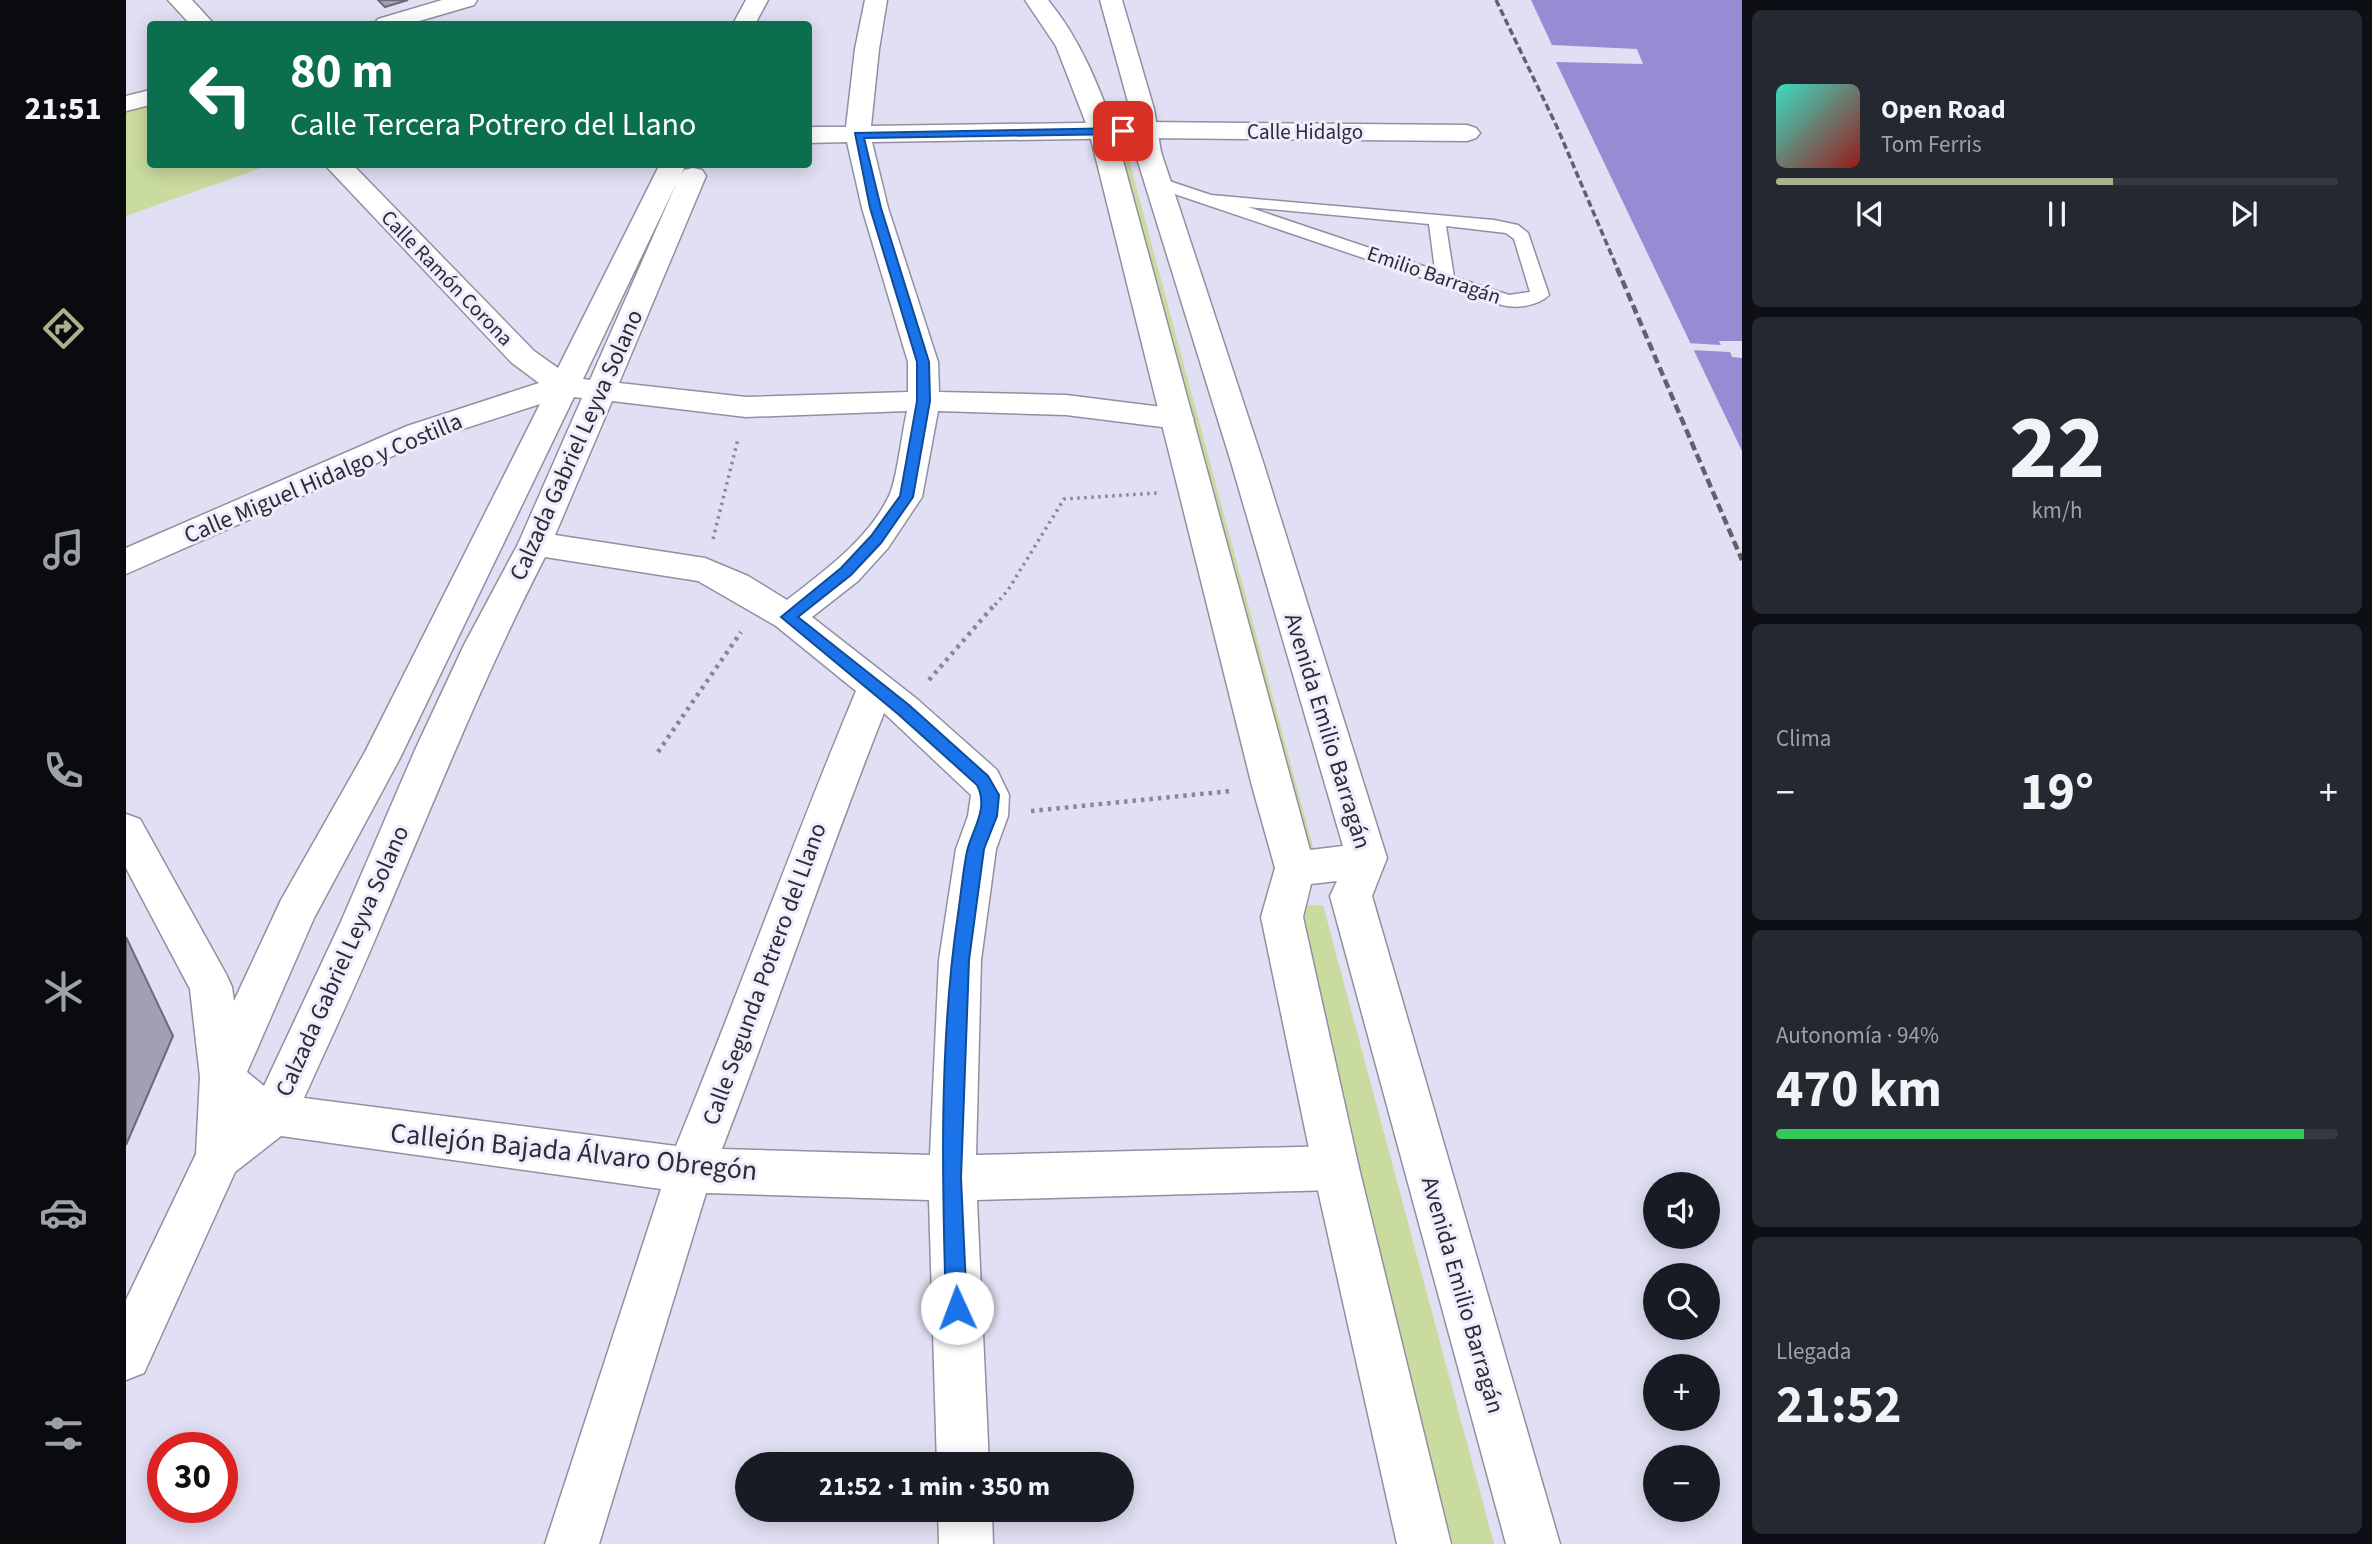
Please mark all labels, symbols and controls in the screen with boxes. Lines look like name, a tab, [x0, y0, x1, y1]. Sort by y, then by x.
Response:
text: 80 m	[290, 37, 394, 107]
icon: left	[175, 49, 266, 140]
text: 21:51	[24, 86, 102, 132]
text: Open Road	[1881, 91, 2006, 128]
pin	[1093, 101, 1153, 161]
text: Calle Tercera Potrero del Llano	[290, 102, 696, 148]
icon: arrive	[1104, 112, 1142, 150]
street label: Calle Hidalgo	[1247, 117, 1363, 147]
text: Tom Ferris	[1881, 128, 1982, 161]
icon: previous	[1851, 195, 1889, 233]
icon: pause	[2038, 195, 2076, 233]
icon: next	[2225, 195, 2263, 233]
street label: Calle Ramón Corona	[374, 203, 520, 353]
street label: Emilio Barragán	[1363, 238, 1505, 312]
icon: directions	[39, 304, 88, 353]
street label: Calzada Gabriel Leyva Solano	[501, 304, 652, 586]
text: 22	[2009, 384, 2105, 513]
street label: Calle Miguel Hidalgo y Costilla	[179, 404, 468, 553]
text: km/h	[2031, 494, 2083, 527]
icon: music	[39, 525, 88, 574]
street label: Avenida Emilio Barragán	[1275, 609, 1380, 853]
text: Clima	[1776, 722, 1831, 755]
icon: phone	[39, 746, 88, 795]
text: 19°	[2020, 756, 2094, 830]
text: −	[1776, 766, 1795, 820]
text: +	[2319, 766, 2338, 820]
street label: Calle Segunda Potrero del Llano	[693, 818, 836, 1130]
street label: Calzada Gabriel Leyva Solano	[267, 820, 418, 1102]
icon: climate	[39, 967, 88, 1016]
text: Autonomía · 94%	[1776, 1019, 1939, 1052]
text: 470 km	[1776, 1053, 1942, 1127]
street label: Callejón Bajada Álvaro Obregón	[388, 1113, 759, 1191]
map controls	[1643, 1172, 1720, 1522]
button: sound	[1643, 1172, 1720, 1249]
street label: Avenida Emilio Barragán	[1412, 1173, 1513, 1418]
icon: car	[39, 1188, 88, 1237]
button: search	[1643, 1263, 1720, 1340]
position arrow	[920, 1271, 994, 1345]
text: Llegada	[1776, 1335, 1851, 1368]
button: +	[1643, 1354, 1720, 1431]
text: 21:52	[1776, 1369, 1901, 1443]
icon: filters	[39, 1409, 88, 1458]
speed limit sign: 30	[147, 1432, 238, 1523]
button: −	[1643, 1445, 1720, 1522]
text: 21:52 · 1 min · 350 m	[819, 1468, 1050, 1505]

